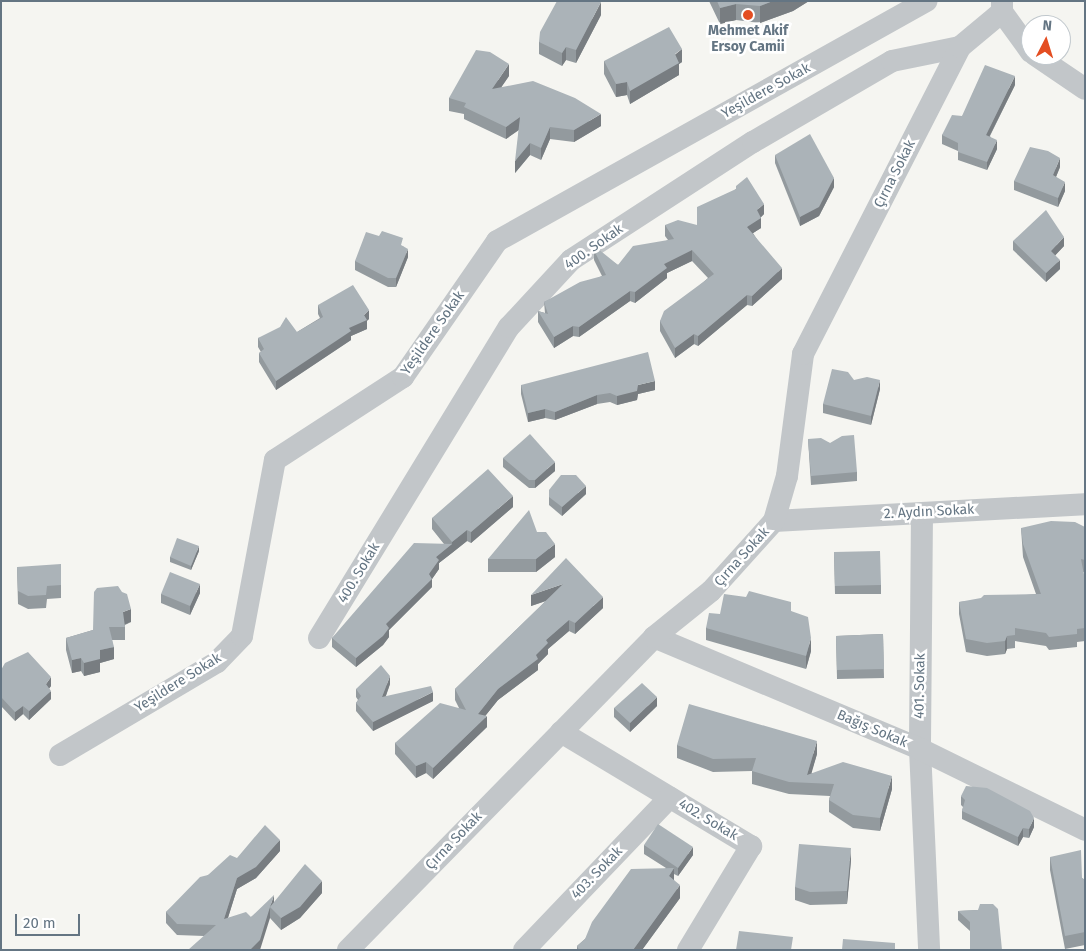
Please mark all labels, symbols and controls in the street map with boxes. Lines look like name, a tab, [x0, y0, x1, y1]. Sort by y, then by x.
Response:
marker: Mehmet Akif Ersoy Camii	[742, 9, 754, 21]
north arrow	[1021, 15, 1071, 65]
text: N	[1042, 17, 1053, 34]
place label: Mehmet Akif Ersoy Camii	[708, 23, 788, 56]
street label: Yeşildere Sokak	[719, 60, 813, 122]
street label: Çırna Sokak	[871, 137, 919, 211]
street label: 400. Sokak	[561, 221, 627, 273]
street label: Yeşildere Sokak	[398, 288, 468, 378]
street label: 2. Aydın Sokak	[883, 501, 975, 523]
street label: Çırna Sokak	[711, 524, 773, 590]
street label: 400. Sokak	[334, 540, 384, 606]
street label: Yeşildere Sokak	[132, 650, 224, 716]
street label: 401. Sokak	[911, 653, 929, 719]
street label: Bağış Sokak	[834, 707, 910, 751]
street label: 402. Sokak	[675, 796, 741, 844]
street label: Çırna Sokak	[422, 809, 486, 873]
street label: 403. Sokak	[568, 843, 626, 903]
scale bar	[18, 904, 82, 936]
text: 20 m	[23, 914, 56, 932]

